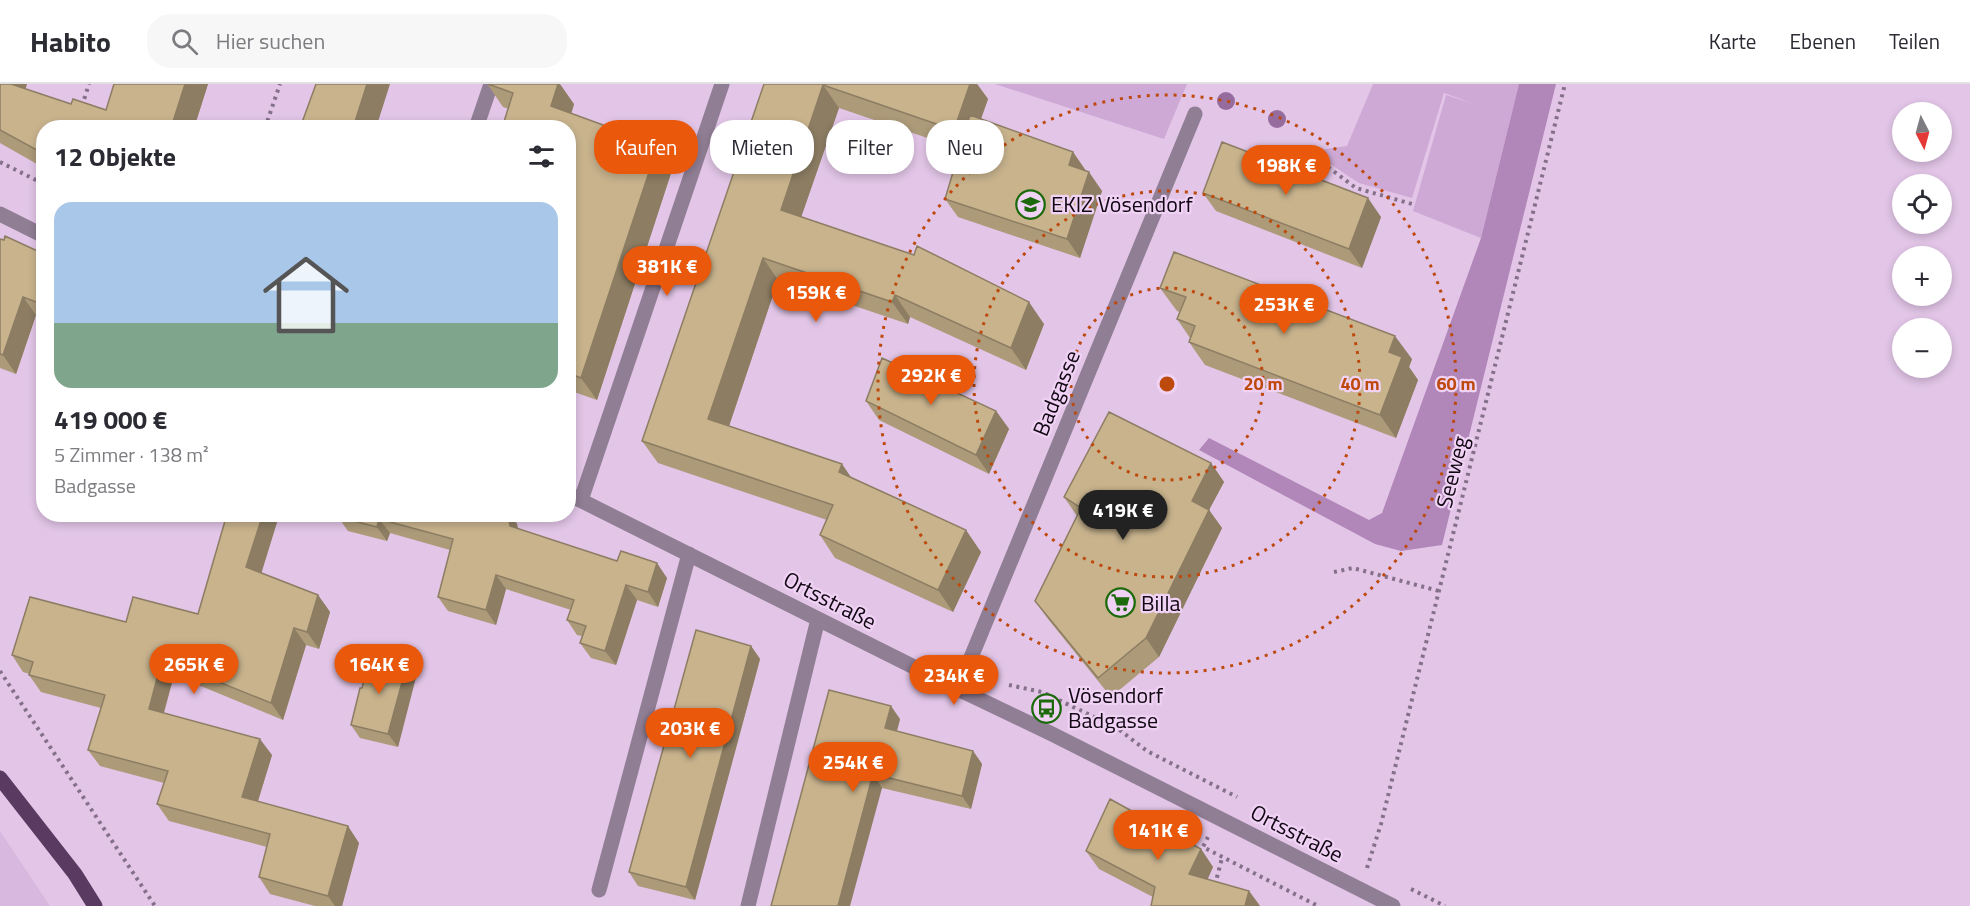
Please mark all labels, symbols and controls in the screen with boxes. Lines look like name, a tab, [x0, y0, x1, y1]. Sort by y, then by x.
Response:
search box	[147, 14, 567, 68]
text: Habito	[30, 20, 111, 63]
text: Hier suchen	[216, 24, 325, 58]
icon: search	[168, 25, 201, 58]
text: Karte	[1709, 25, 1756, 57]
text: Ebenen	[1789, 25, 1856, 57]
text: Teilen	[1889, 25, 1940, 57]
north arrow	[1892, 102, 1952, 162]
map controls	[1892, 102, 1952, 378]
chip: Kaufen	[594, 120, 698, 174]
chip: Mieten	[710, 120, 814, 174]
chip: Filter	[826, 120, 914, 174]
chip: Neu	[926, 120, 1004, 174]
text: 12 Objekte	[54, 137, 176, 176]
icon: filters	[525, 140, 558, 173]
pin: 198K €	[1237, 145, 1335, 196]
text: 198K €	[1255, 149, 1317, 180]
button: locate	[1892, 174, 1952, 234]
place label: EKIZ Vösendorf	[1051, 187, 1193, 221]
school or university icon: EKIZ Vösendorf	[1014, 188, 1046, 220]
icon: home	[252, 241, 360, 349]
pin: 381K €	[618, 246, 716, 297]
button: +	[1892, 246, 1952, 306]
text: 381K €	[636, 250, 698, 281]
pin: 159K €	[767, 272, 865, 323]
text: 159K €	[785, 276, 847, 307]
pin: 253K €	[1235, 284, 1333, 335]
text: 253K €	[1253, 288, 1315, 319]
button: −	[1892, 318, 1952, 378]
street label: Badgasse	[1023, 345, 1089, 441]
pin: 292K €	[882, 355, 980, 406]
text: 292K €	[900, 359, 962, 390]
text: 20 m	[1243, 370, 1283, 397]
text: 40 m	[1340, 370, 1380, 397]
text: 60 m	[1436, 370, 1476, 397]
centre of rings	[1157, 374, 1177, 394]
text: 419 000 €	[54, 400, 167, 439]
street label: Seeweg	[1427, 432, 1477, 512]
text: 5 Zimmer · 138 m²	[54, 439, 209, 470]
text: Badgasse	[54, 470, 136, 501]
pin: 419K €	[1074, 490, 1172, 541]
text: 419K €	[1092, 494, 1154, 525]
street label: Ortsstraße	[778, 562, 882, 638]
place label: Billa	[1141, 586, 1181, 620]
supermarket icon: Billa	[1104, 587, 1136, 619]
pin: 265K €	[145, 644, 243, 695]
pin: 164K €	[330, 644, 428, 695]
text: 265K €	[163, 648, 225, 679]
text: 164K €	[348, 648, 410, 679]
pin: 234K €	[905, 655, 1003, 706]
text: 234K €	[923, 659, 985, 690]
place label: Vösendorf Badgasse	[1068, 678, 1164, 737]
bus stop icon: Vösendorf Badgasse	[1031, 692, 1063, 724]
pin: 203K €	[641, 708, 739, 759]
text: 203K €	[659, 712, 721, 743]
pin: 254K €	[804, 742, 902, 793]
text: 254K €	[822, 746, 884, 777]
street label: Ortsstraße	[1245, 795, 1349, 871]
pin: 141K €	[1109, 810, 1207, 861]
text: 141K €	[1127, 814, 1189, 845]

